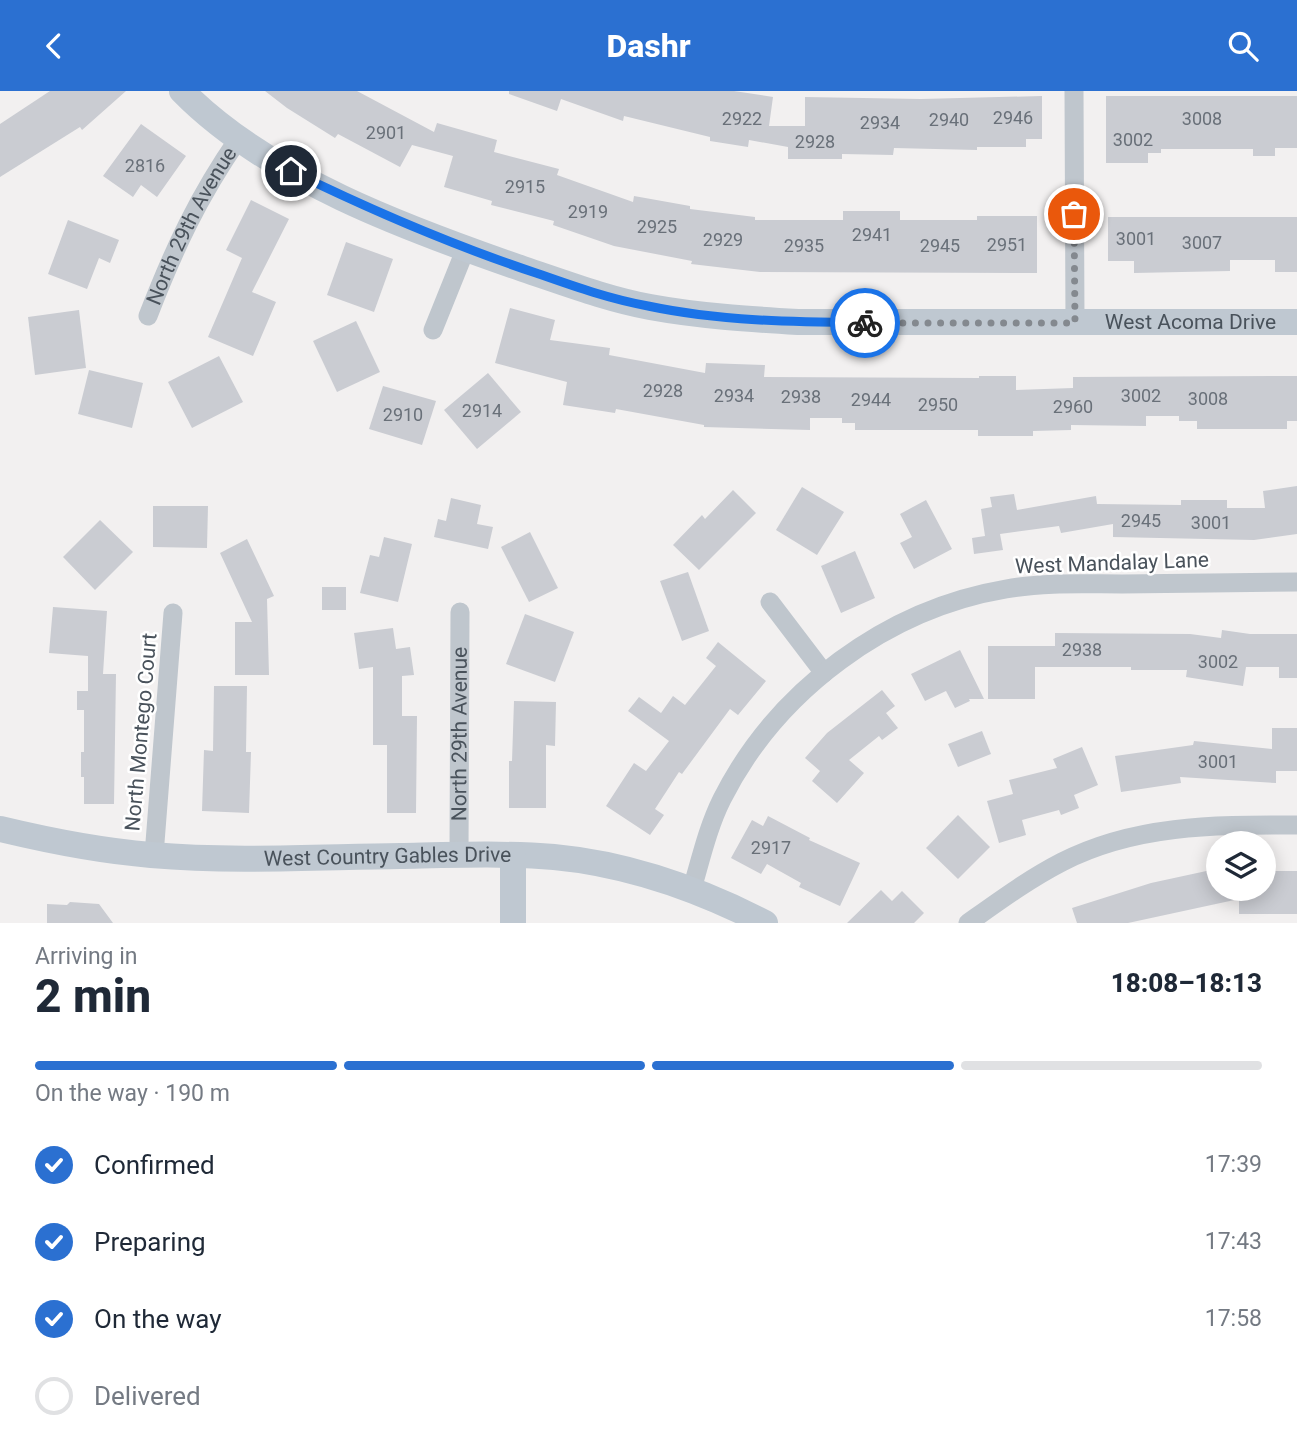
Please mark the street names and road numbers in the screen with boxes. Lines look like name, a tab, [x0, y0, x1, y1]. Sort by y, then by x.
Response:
street label: North 29th Avenue	[142, 142, 241, 308]
street label: West Acoma Drive	[1105, 310, 1276, 334]
street label: West Mandalay Lane	[1015, 548, 1209, 578]
street label: North Montego Court	[120, 632, 162, 832]
street label: North 29th Avenue	[447, 647, 472, 821]
street label: West Country Gables Drive	[264, 843, 512, 871]

